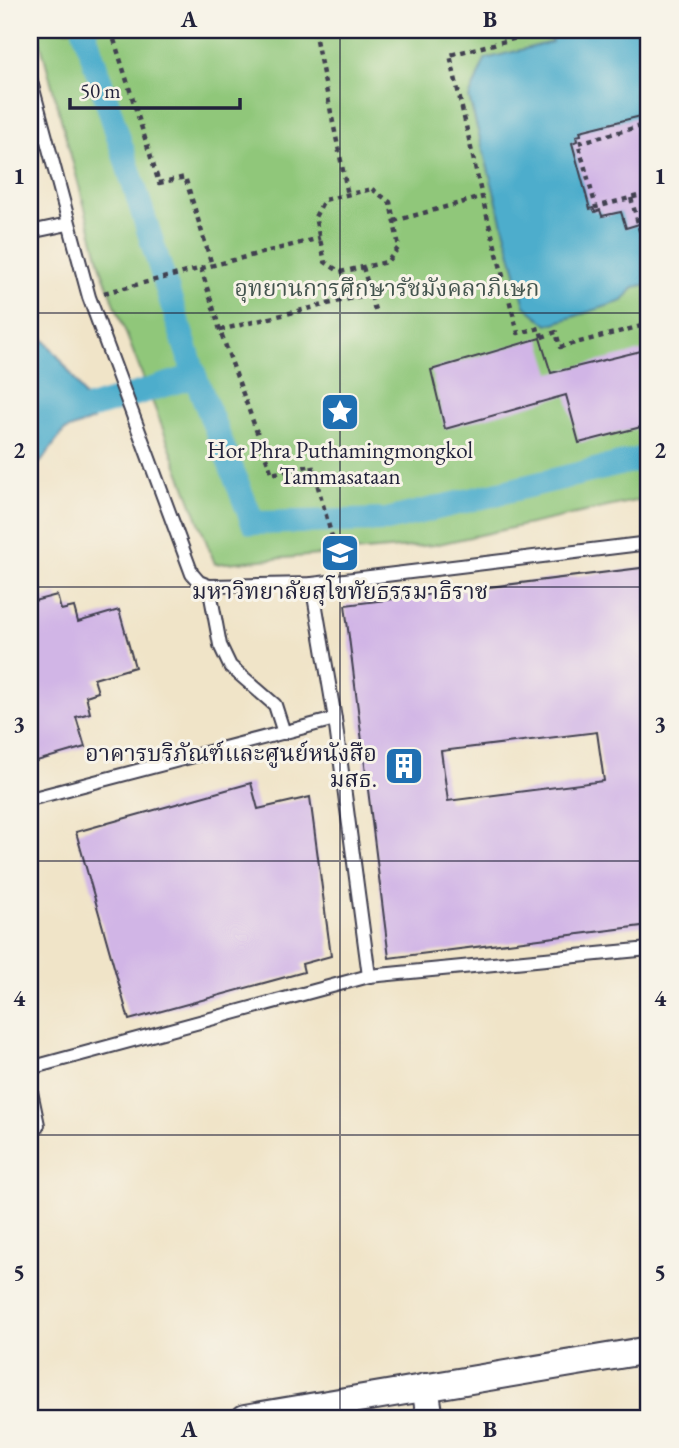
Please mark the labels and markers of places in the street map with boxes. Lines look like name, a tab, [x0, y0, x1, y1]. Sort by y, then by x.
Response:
place icon: Hor Phra Puthamingmongkol Tammasataan	[319, 391, 361, 433]
place label: Hor Phra Puthamingmongkol Tammasataan	[207, 435, 473, 491]
school or university icon: มหาวิทยาลัยสุโขทัยธรรมาธิราช	[319, 532, 361, 574]
place label: มหาวิทยาลัยสุโขทัยธรรมาธิราช	[192, 575, 488, 606]
place label: อาคารบริภัณฑ์และศูนย์หนังสือ มสธ.	[85, 738, 377, 794]
building icon: อาคารบริภัณฑ์และศูนย์หนังสือ มสธ.	[383, 745, 425, 787]

